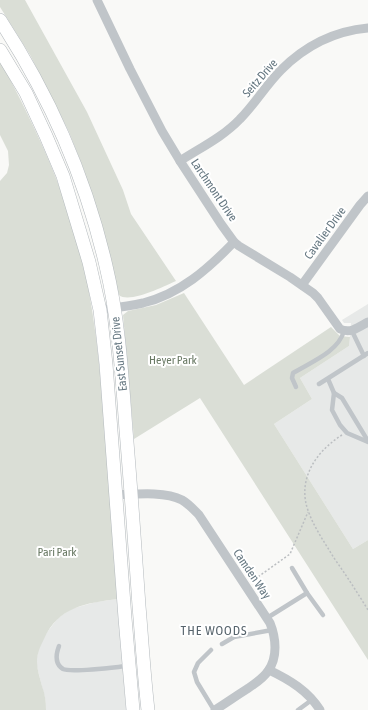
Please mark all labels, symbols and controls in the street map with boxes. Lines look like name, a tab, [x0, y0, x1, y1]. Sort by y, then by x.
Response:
street label: Seitz Drive	[240, 56, 280, 100]
street label: Larchmont Drive	[188, 156, 240, 224]
street label: Cavalier Drive	[301, 204, 349, 262]
street label: East Sunset Drive	[108, 316, 130, 392]
park label: Heyer Park	[149, 353, 198, 367]
park label: Pari Park	[37, 545, 77, 559]
street label: Camden Way	[230, 546, 274, 602]
district label: THE WOODS	[181, 623, 247, 638]

